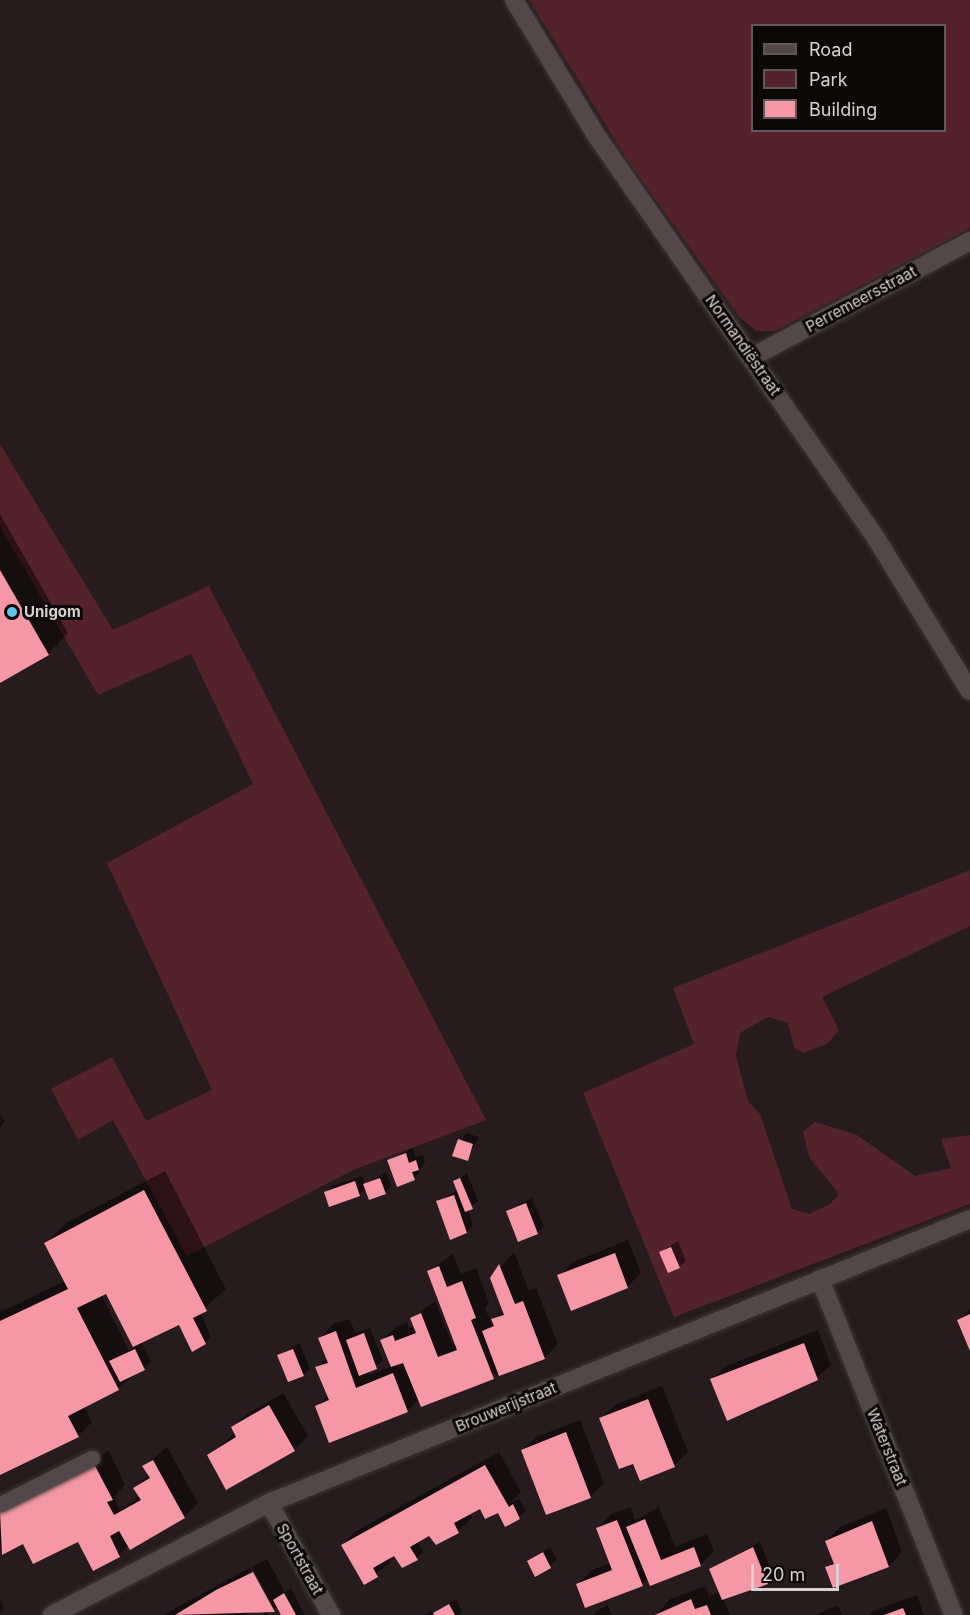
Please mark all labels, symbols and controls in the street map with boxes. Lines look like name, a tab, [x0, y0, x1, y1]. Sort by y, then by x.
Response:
legend	[751, 24, 946, 132]
text: Road	[809, 39, 852, 60]
text: Park	[809, 69, 848, 90]
text: Building	[809, 99, 877, 120]
street label: Perremeersstraat	[803, 262, 919, 336]
street label: Normandiëstraat	[702, 291, 784, 399]
place label: Unigom	[24, 603, 81, 621]
marker: Unigom	[5, 605, 19, 619]
street label: Brouwerijstraat	[453, 1379, 559, 1435]
street label: Waterstraat	[863, 1406, 911, 1488]
street label: Sportstraat	[273, 1520, 327, 1598]
scale bar	[754, 1552, 842, 1590]
text: 20 m	[762, 1564, 805, 1585]

